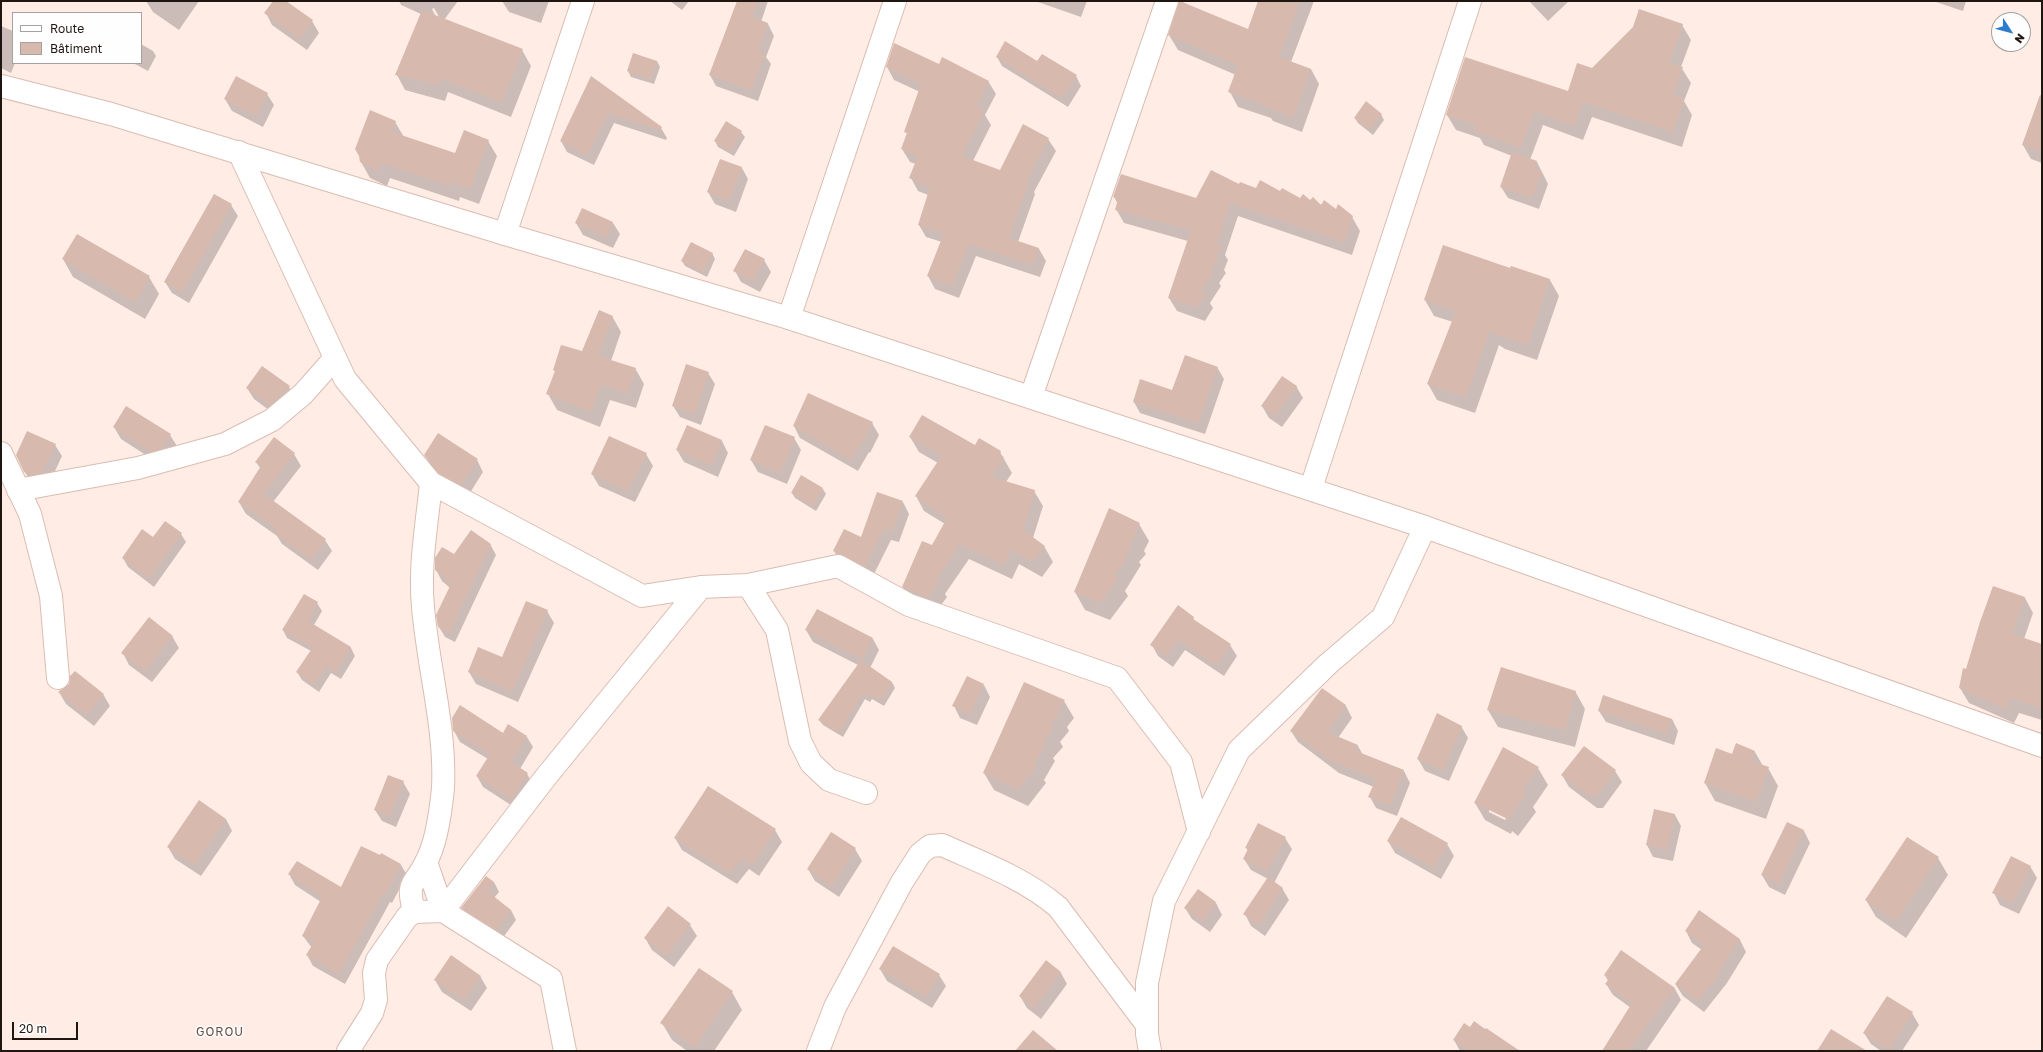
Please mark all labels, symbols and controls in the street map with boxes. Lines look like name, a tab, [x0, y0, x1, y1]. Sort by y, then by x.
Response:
legend	[12, 12, 142, 64]
north arrow	[1991, 12, 2031, 52]
text: Route	[50, 21, 84, 36]
text: N	[2013, 32, 2028, 46]
text: Bâtiment	[50, 41, 102, 56]
scale bar	[14, 1014, 80, 1040]
text: 20 m	[19, 1021, 47, 1036]
district label: GOROU	[196, 1025, 244, 1039]

